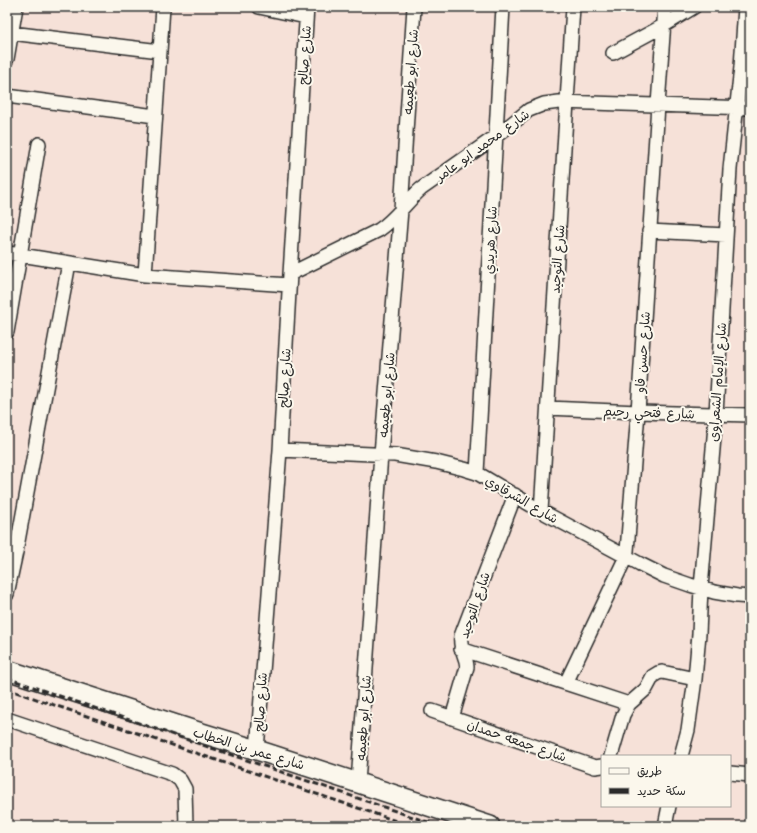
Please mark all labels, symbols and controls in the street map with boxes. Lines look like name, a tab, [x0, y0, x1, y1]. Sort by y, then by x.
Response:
street label: شارع صالح	[294, 25, 316, 85]
street label: شارع ابو طعيمه	[399, 29, 423, 115]
street label: شارع محمد ابو عامر	[431, 106, 533, 187]
street label: شارع هريدي	[480, 206, 502, 275]
street label: شارع التوحيد	[547, 224, 569, 294]
street label: شارع حسن فاو	[631, 311, 655, 394]
street label: شارع الإمام الشعراوى	[705, 322, 732, 443]
street label: شارع صالح	[274, 348, 296, 408]
street label: شارع ابو طعيمه	[374, 352, 400, 439]
street label: شارع فتحي رحيم	[603, 402, 695, 426]
street label: شارع الشرقاوي	[482, 472, 561, 528]
street label: شارع التوحيد	[455, 570, 495, 641]
street label: شارع صالح	[250, 672, 272, 732]
street label: شارع ابو طعيمه	[352, 675, 376, 761]
street label: شارع جمعه حمدان	[465, 716, 569, 766]
street label: شارع عمر بن الخطاب	[191, 723, 307, 775]
legend	[601, 755, 731, 807]
text: طريق	[637, 763, 662, 780]
text: سكة حديد	[637, 783, 686, 800]

